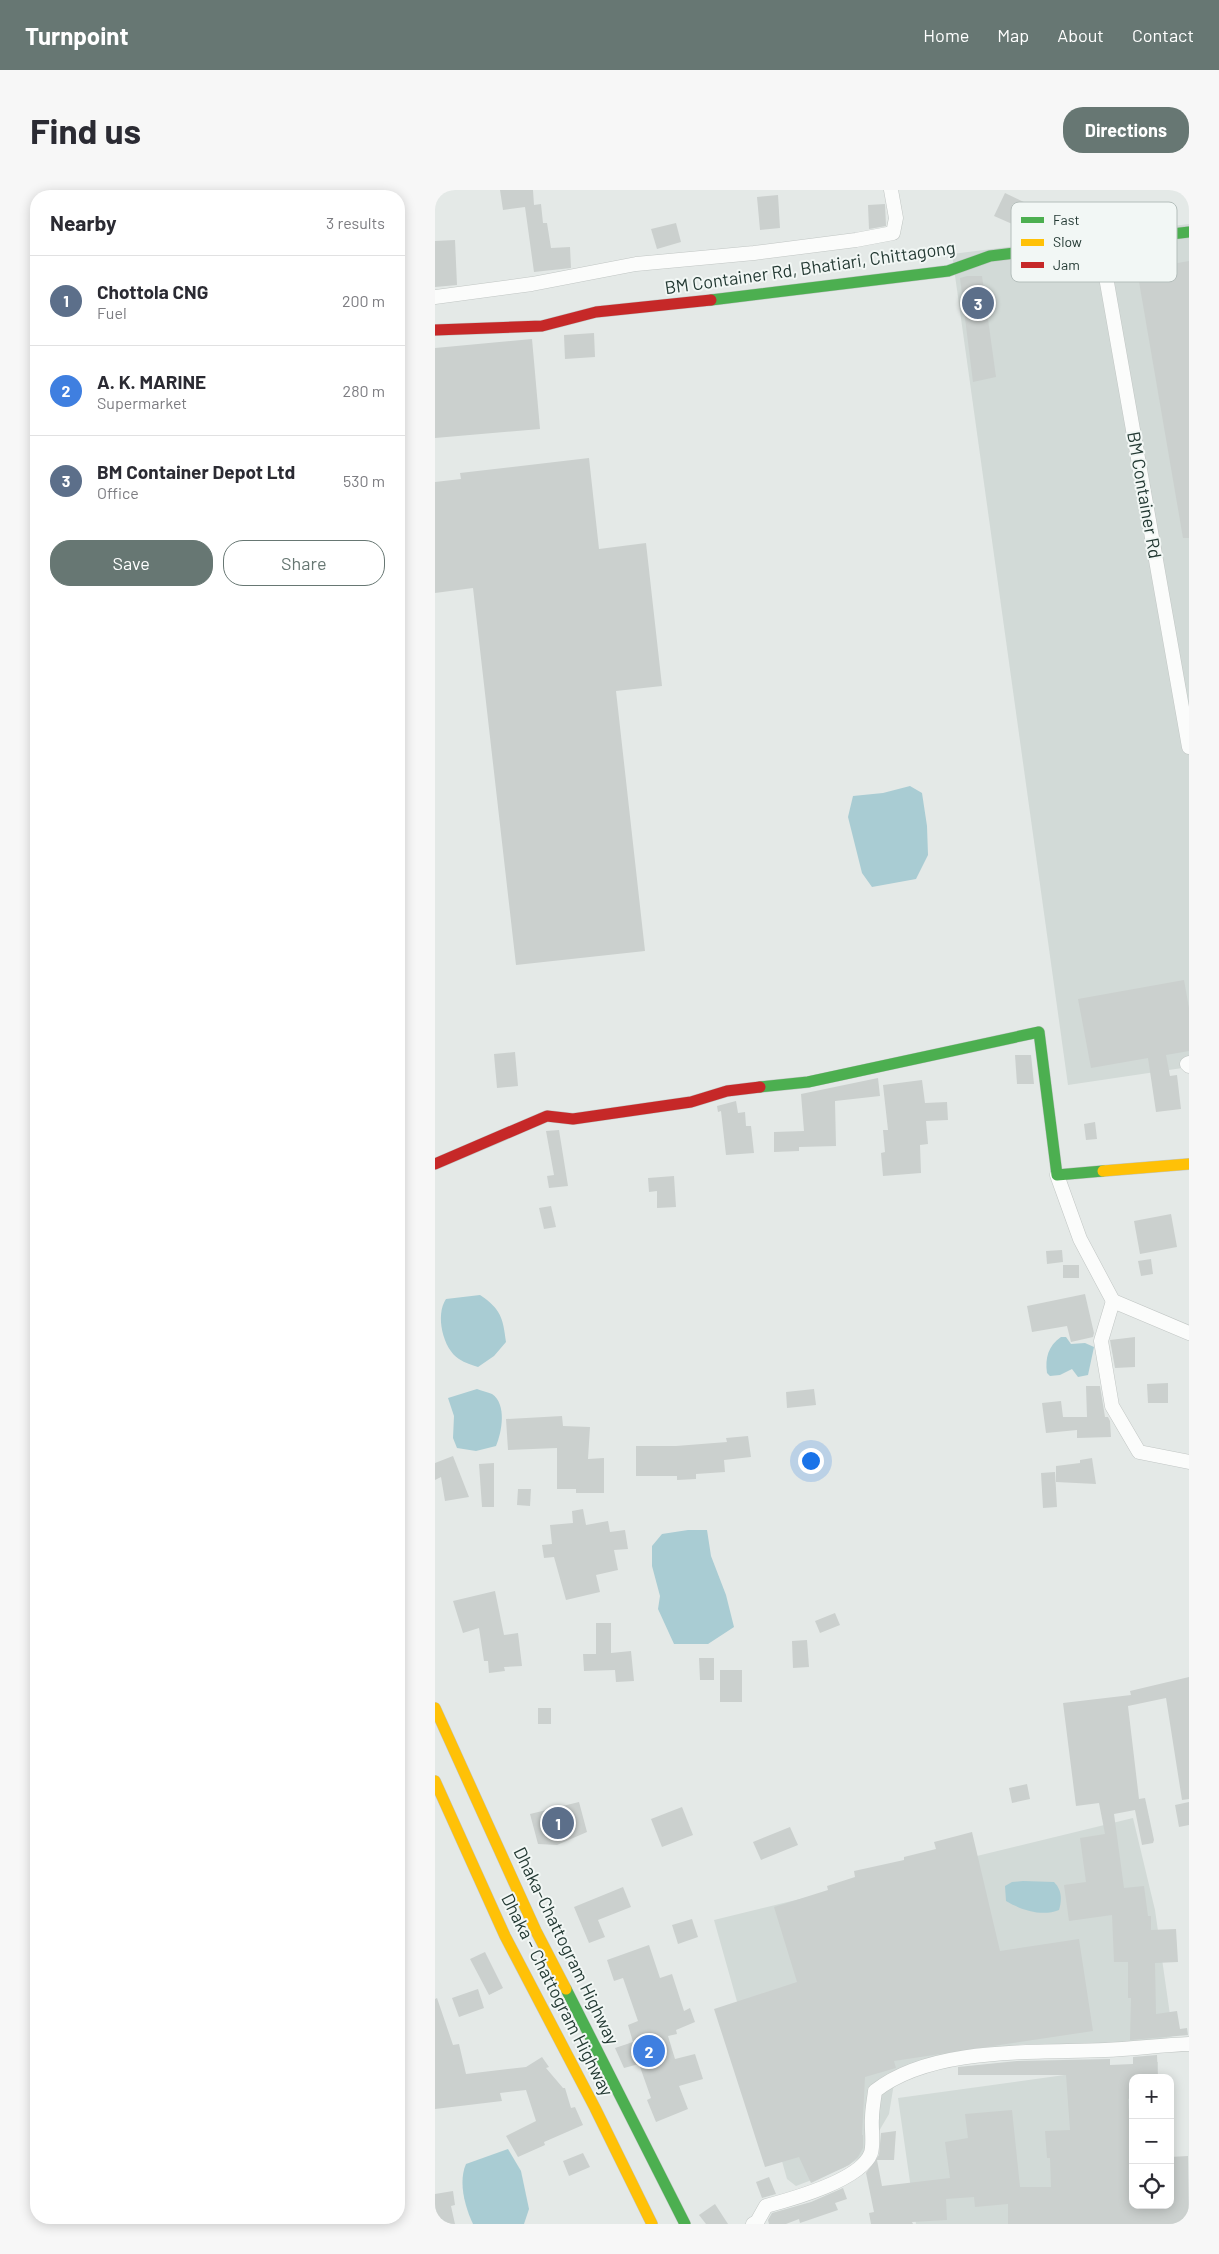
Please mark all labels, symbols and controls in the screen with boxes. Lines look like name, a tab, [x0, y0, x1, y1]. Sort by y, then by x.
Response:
text: Turnpoint	[25, 21, 129, 50]
text: Home	[923, 24, 969, 46]
text: Map	[997, 24, 1029, 46]
text: About	[1057, 24, 1104, 46]
text: Contact	[1132, 24, 1194, 46]
button: Directions	[1063, 107, 1189, 153]
text: Find us	[30, 109, 141, 151]
legend	[1011, 202, 1177, 282]
text: Nearby	[50, 210, 116, 235]
text: Fast	[1053, 211, 1079, 228]
text: 3 results	[326, 213, 385, 232]
text: Slow	[1053, 233, 1082, 250]
street label: BM Container Rd, Bhatiari, Chittagong	[663, 236, 957, 298]
text: Jam	[1053, 256, 1080, 273]
text: Chottola CNG	[97, 280, 208, 303]
pin: 3	[962, 284, 994, 322]
text: 1	[63, 291, 69, 310]
text: 200 m	[342, 291, 385, 310]
text: Fuel	[97, 303, 127, 322]
text: A. K. MARINE	[97, 370, 206, 393]
text: 2	[62, 381, 70, 400]
text: 280 m	[343, 381, 385, 400]
text: Supermarket	[97, 393, 187, 412]
street label: BM Container Rd	[1123, 430, 1167, 560]
text: BM Container Depot Ltd	[97, 460, 295, 483]
text: 3	[62, 471, 70, 490]
text: 530 m	[343, 471, 385, 490]
text: Office	[97, 483, 139, 502]
button: Save	[50, 540, 213, 586]
button: Share	[223, 540, 385, 586]
your location	[798, 1448, 824, 1474]
pin: 1	[542, 1804, 574, 1842]
street label: Dhaka-Chattogram Highway	[509, 1843, 624, 2048]
street label: Dhaka - Chattogram Highway	[497, 1890, 619, 2099]
pin: 2	[633, 2032, 665, 2070]
map controls	[1129, 2074, 1174, 2209]
button: +	[1129, 2074, 1174, 2119]
button: −	[1129, 2119, 1174, 2164]
button: locate	[1129, 2164, 1174, 2209]

